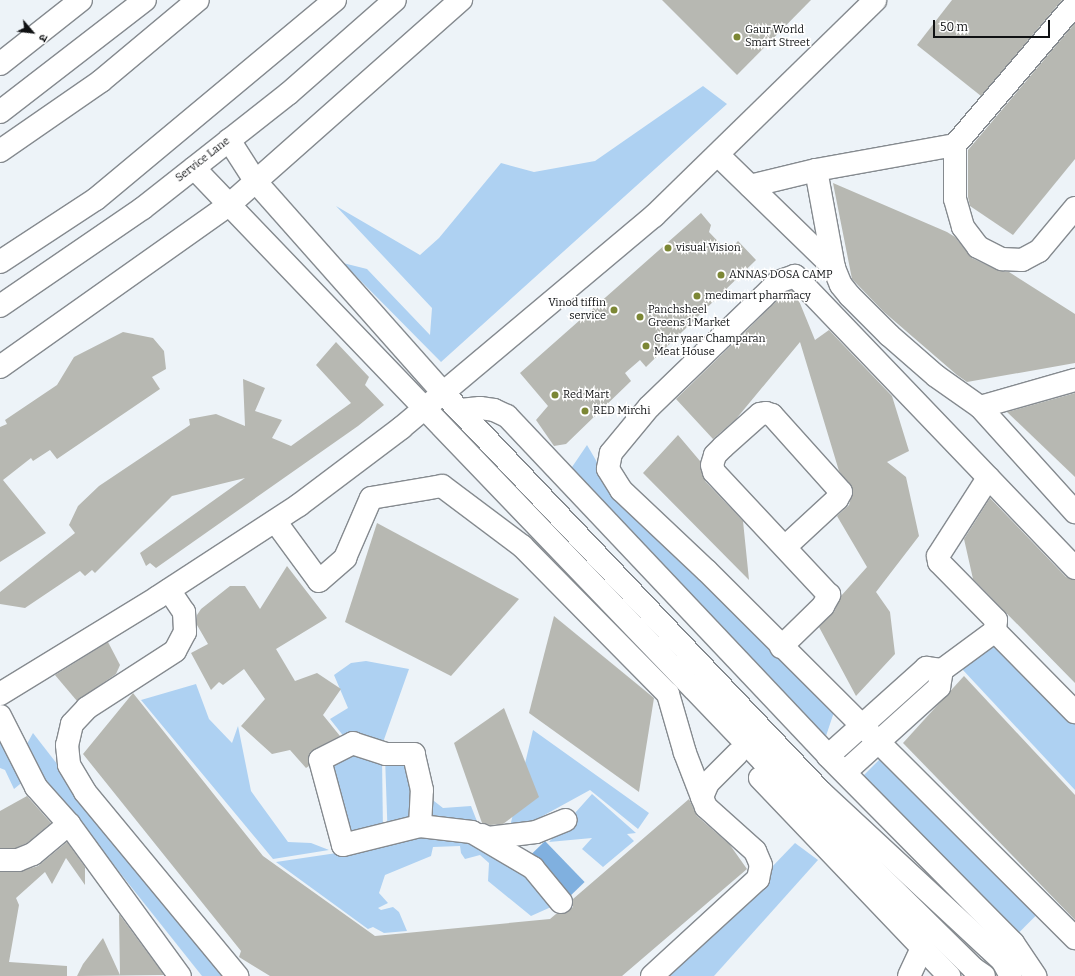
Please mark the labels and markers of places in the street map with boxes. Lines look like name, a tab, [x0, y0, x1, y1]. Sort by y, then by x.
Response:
place label: Gaur World Smart Street	[745, 24, 810, 50]
marker: Gaur World Smart Street	[732, 32, 742, 42]
place label: visual Vision	[676, 241, 741, 255]
marker: visual Vision	[663, 243, 673, 253]
place label: ANNAS DOSA CAMP	[729, 268, 833, 282]
marker: ANNAS DOSA CAMP	[716, 270, 726, 280]
place label: medimart pharmacy	[705, 289, 811, 303]
marker: medimart pharmacy	[692, 291, 702, 301]
place label: Vinod tiffin service	[548, 297, 606, 323]
place label: Panchsheel Greens 1 Market	[648, 304, 730, 330]
marker: Vinod tiffin service	[609, 305, 619, 315]
marker: Panchsheel Greens 1 Market	[635, 312, 645, 322]
place label: Char yaar Champaran Meat House	[654, 333, 766, 359]
marker: Char yaar Champaran Meat House	[641, 341, 651, 351]
place label: Red Mart	[563, 388, 609, 402]
marker: Red Mart	[550, 390, 560, 400]
place label: RED Mirchi	[593, 404, 650, 418]
marker: RED Mirchi	[580, 406, 590, 416]

